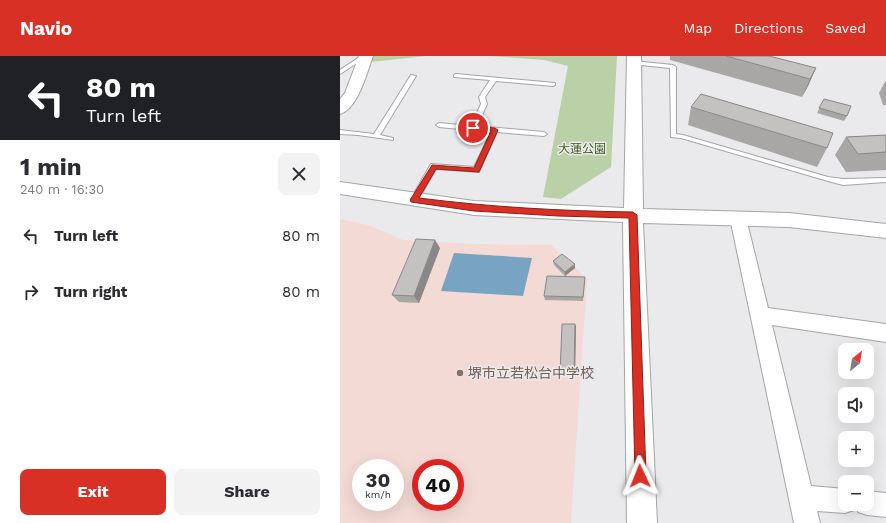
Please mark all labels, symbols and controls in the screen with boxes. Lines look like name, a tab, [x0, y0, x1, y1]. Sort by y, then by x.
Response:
text: Navio	[20, 17, 72, 40]
text: Map	[684, 20, 712, 36]
text: Directions	[734, 20, 803, 36]
text: Saved	[825, 20, 866, 36]
text: 80 m	[86, 71, 156, 104]
icon: left	[20, 72, 72, 124]
text: Turn left	[86, 105, 161, 126]
pin	[456, 111, 490, 145]
icon: arrive	[462, 117, 484, 139]
park label: 大蓮公園	[558, 142, 606, 156]
text: 1 min	[20, 153, 82, 181]
button: close	[278, 153, 320, 195]
text: 240 m · 16:30	[20, 182, 104, 197]
icon: left	[20, 225, 42, 247]
text: Turn left	[54, 227, 118, 245]
text: 80 m	[282, 227, 320, 245]
icon: right	[20, 281, 42, 303]
text: Turn right	[54, 283, 127, 301]
text: 80 m	[282, 283, 320, 301]
north arrow	[838, 343, 874, 379]
map controls	[838, 343, 874, 511]
place label: 堺市立若松台中学校	[468, 365, 594, 381]
marker: 堺市立若松台中学校	[455, 368, 465, 378]
button: sound	[838, 387, 874, 423]
button: +	[838, 431, 874, 467]
position arrow	[619, 455, 661, 497]
speed limit sign: 40	[412, 459, 464, 511]
text: 30	[366, 468, 390, 492]
button: Exit	[20, 469, 166, 515]
button: Share	[174, 469, 320, 515]
button: −	[838, 475, 874, 511]
text: km/h	[365, 489, 391, 500]

